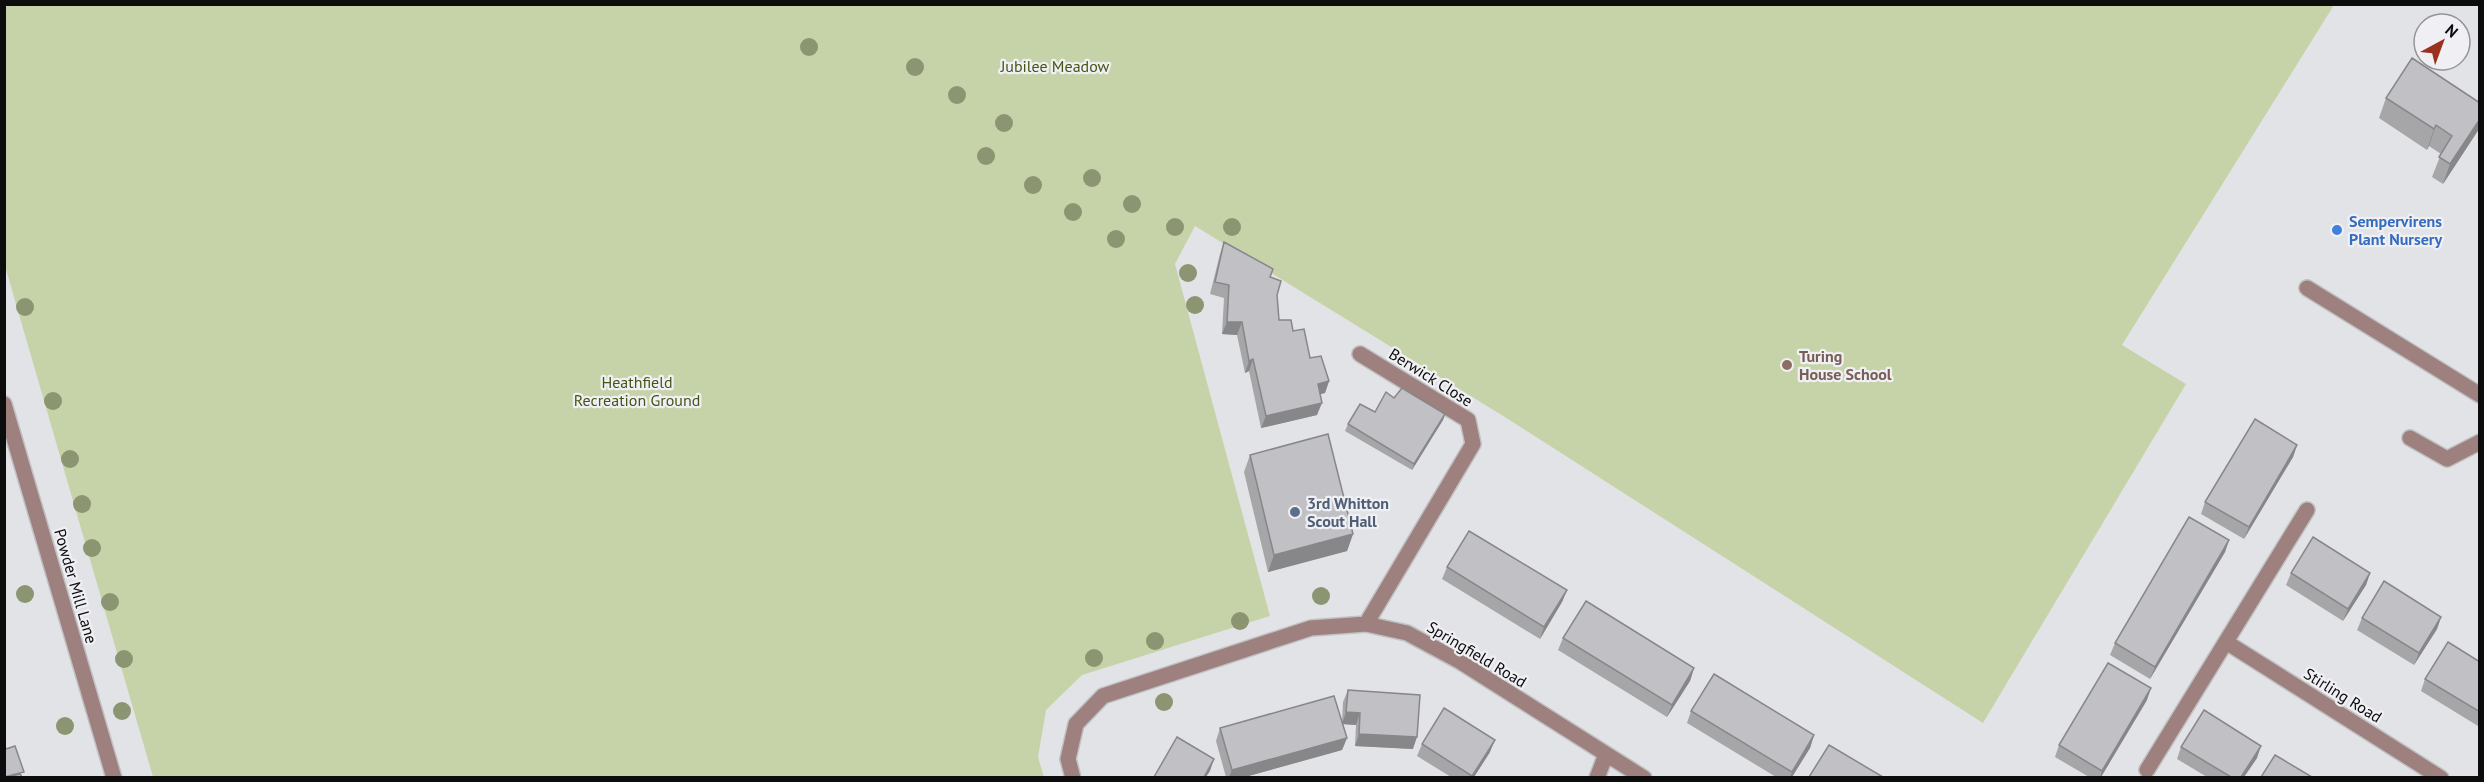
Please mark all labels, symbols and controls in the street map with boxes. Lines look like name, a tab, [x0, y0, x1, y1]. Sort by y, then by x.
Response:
north arrow	[2412, 12, 2472, 72]
text: N	[2441, 20, 2462, 42]
park label: Jubilee Meadow	[1000, 56, 1110, 76]
place label: Sempervirens Plant Nursery	[2349, 211, 2442, 249]
marker: Sempervirens Plant Nursery	[2330, 223, 2344, 237]
street label: Berwick Close	[1385, 343, 1477, 411]
place label: Turing House School	[1799, 346, 1892, 384]
marker: Turing House School	[1780, 358, 1794, 372]
park label: Heathfield Recreation Ground	[574, 372, 700, 410]
place label: 3rd Whitton Scout Hall	[1307, 493, 1389, 531]
marker: 3rd Whitton Scout Hall	[1288, 505, 1302, 519]
street label: Powder Mill Lane	[50, 526, 102, 646]
street label: Springfield Road	[1424, 616, 1530, 692]
street label: Stirling Road	[2300, 663, 2386, 727]

